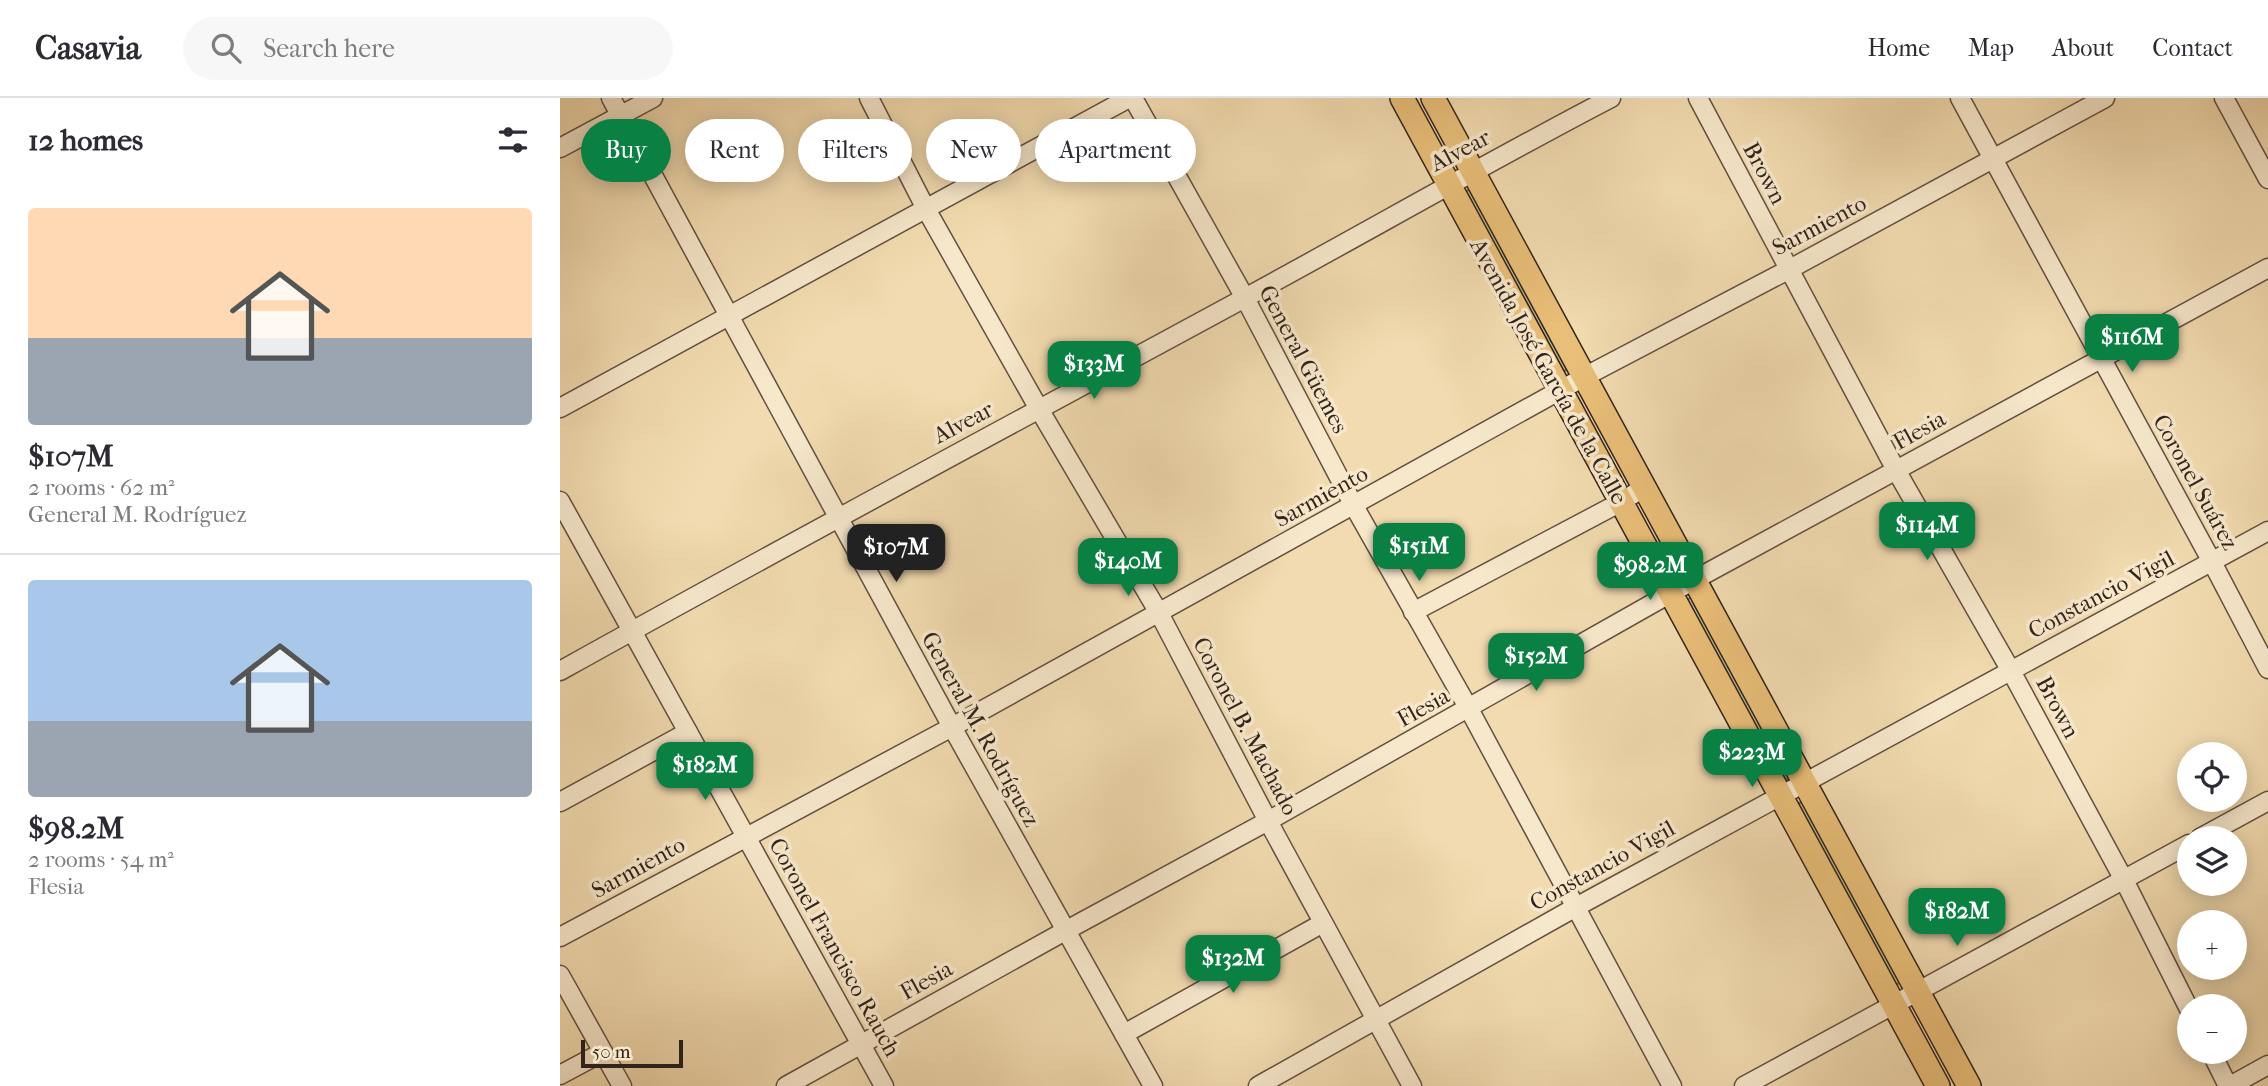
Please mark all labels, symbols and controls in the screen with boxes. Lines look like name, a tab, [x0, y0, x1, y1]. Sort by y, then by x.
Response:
search box	[183, 17, 673, 80]
text: Casavia	[35, 29, 141, 68]
icon: search	[207, 29, 245, 67]
text: Search here	[263, 33, 395, 64]
text: Home	[1868, 34, 1930, 62]
text: Map	[1968, 34, 2014, 62]
text: About	[2052, 34, 2114, 62]
text: Contact	[2152, 34, 2233, 62]
chip: Buy	[581, 119, 671, 182]
chip: Rent	[685, 119, 784, 182]
chip: Filters	[798, 119, 912, 182]
chip: New	[926, 119, 1021, 182]
chip: Apartment	[1035, 119, 1196, 182]
icon: filters	[494, 121, 532, 159]
text: 12 homes	[28, 123, 143, 158]
street label: Alvear	[1425, 123, 1495, 178]
street label: Brown	[1737, 138, 1792, 209]
street label: Sarmiento	[1768, 189, 1871, 261]
street label: Avenida José García de la Calle	[1464, 233, 1633, 509]
icon: home	[217, 253, 343, 379]
street label: General Güemes	[1253, 281, 1354, 438]
pin: $116M	[2083, 314, 2181, 374]
text: $116M	[2101, 323, 2163, 350]
pin: $133M	[1045, 342, 1143, 401]
text: $133M	[1064, 350, 1124, 377]
street label: Alvear	[928, 395, 998, 450]
street label: Flesia	[1888, 405, 1951, 456]
street label: Coronel Suárez	[2147, 410, 2244, 555]
text: $107M	[28, 439, 114, 474]
street label: Sarmiento	[1270, 460, 1373, 533]
text: 2 rooms · 62 m²	[28, 474, 175, 501]
text: General M. Rodríguez	[28, 501, 247, 528]
pin: $114M	[1878, 503, 1976, 562]
text: $114M	[1895, 511, 1959, 538]
pin: $107M	[847, 524, 945, 584]
pin: $151M	[1370, 524, 1468, 583]
text: $151M	[1389, 532, 1449, 559]
text: $107M	[863, 533, 929, 560]
pin: $140M	[1079, 538, 1177, 598]
pin: $98.2M	[1593, 542, 1707, 602]
street label: Constancio Vigil	[2024, 544, 2179, 644]
text: $140M	[1094, 547, 1162, 574]
text: $98.2M	[1613, 551, 1687, 578]
icon: home	[217, 625, 343, 751]
street label: General M. Rodríguez	[916, 627, 1045, 831]
street label: Coronel B. Machado	[1187, 633, 1304, 820]
pin: $152M	[1487, 634, 1585, 693]
text: $152M	[1504, 642, 1568, 669]
street label: Brown	[2030, 672, 2085, 743]
street label: Flesia	[1392, 682, 1455, 733]
pin: $223M	[1703, 730, 1801, 789]
text: $223M	[1719, 738, 1785, 765]
pin: $182M	[656, 742, 754, 802]
map controls	[2177, 742, 2247, 1064]
button: locate	[2177, 742, 2247, 812]
text: $182M	[672, 751, 738, 778]
text: $98.2M	[28, 811, 124, 846]
street label: Constancio Vigil	[1525, 814, 1680, 916]
button: layers	[2177, 826, 2247, 896]
street label: Sarmiento	[587, 831, 690, 904]
street label: Coronel Francisco Rauch	[763, 833, 906, 1061]
text: 2 rooms · 54 m²	[28, 846, 174, 873]
text: Flesia	[28, 873, 84, 900]
pin: $182M	[1908, 888, 2006, 948]
text: $182M	[1924, 897, 1990, 924]
button: +	[2177, 910, 2247, 980]
pin: $132M	[1184, 936, 1282, 995]
text: $132M	[1201, 944, 1265, 971]
street label: Flesia	[895, 955, 958, 1006]
button: −	[2177, 994, 2247, 1064]
scale bar	[581, 1037, 682, 1069]
text: 50 m	[592, 1041, 631, 1063]

